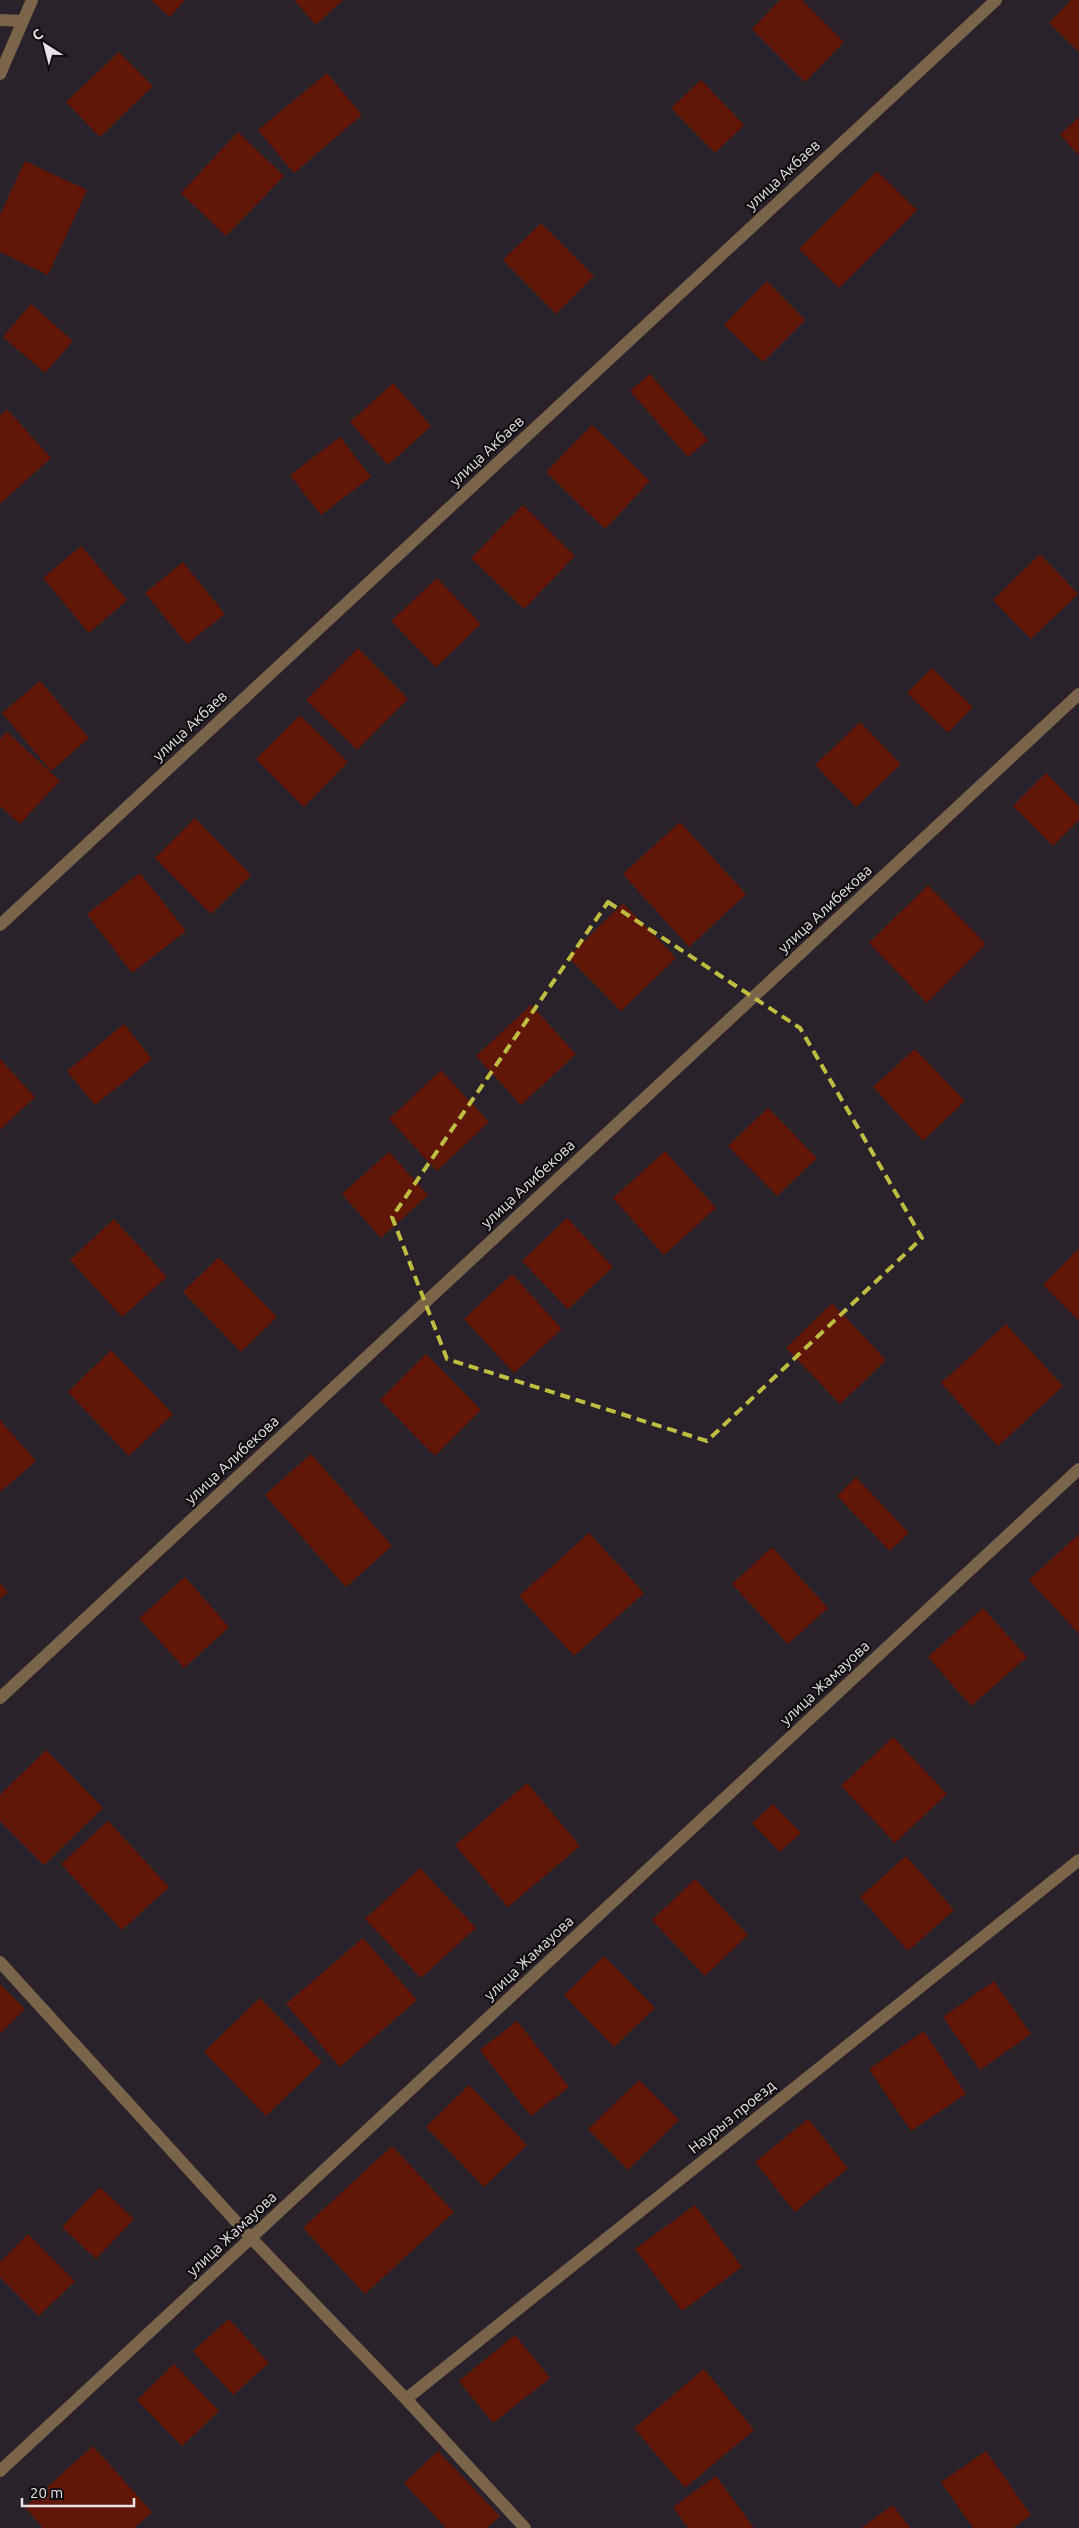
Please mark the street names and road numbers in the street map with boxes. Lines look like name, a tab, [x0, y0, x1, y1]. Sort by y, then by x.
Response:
street label: улица Акбаев	[742, 136, 823, 213]
street label: улица Акбаев	[446, 412, 527, 489]
street label: улица Акбаев	[149, 687, 230, 764]
street label: улица Алибекова	[774, 861, 875, 956]
street label: улица Алибекова	[477, 1136, 578, 1231]
street label: улица Алибекова	[181, 1412, 282, 1507]
street label: улица Жамауова	[777, 1637, 873, 1728]
street label: улица Жамауова	[481, 1912, 577, 2003]
street label: Наурыз проезд	[685, 2076, 779, 2157]
street label: улица Жамауова	[184, 2188, 280, 2279]

